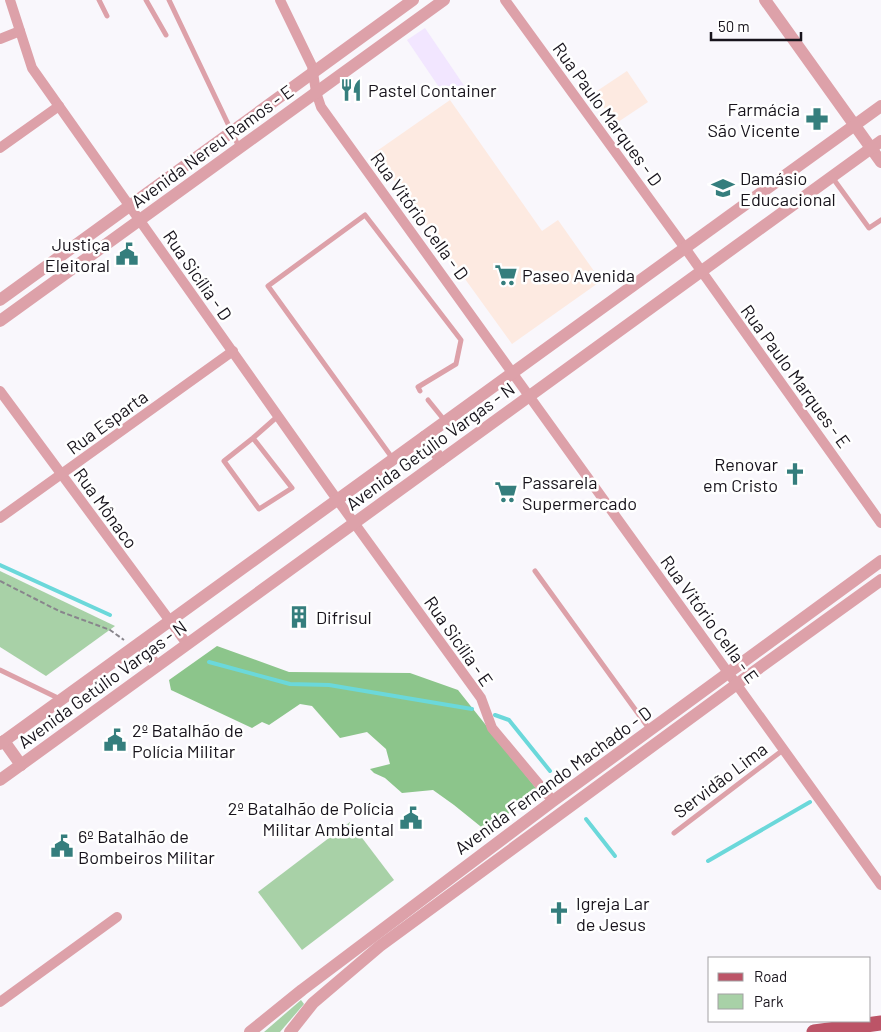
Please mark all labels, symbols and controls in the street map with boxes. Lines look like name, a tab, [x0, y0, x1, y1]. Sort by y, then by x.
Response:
scale bar	[711, 10, 801, 42]
text: 50 m	[718, 17, 750, 35]
street label: Rua Paulo Marques - D	[549, 38, 667, 190]
restaurant icon: Pastel Container	[338, 77, 364, 103]
place label: Pastel Container	[368, 79, 497, 101]
street label: Avenida Nereu Ramos - E	[127, 80, 297, 212]
place label: Farmácia São Vicente	[707, 98, 800, 141]
pharmacy icon: Farmácia São Vicente	[804, 106, 830, 132]
street label: Rua Vitório Cella - D	[366, 148, 474, 284]
place label: Damásio Educacional	[740, 167, 836, 210]
school or university icon: Damásio Educacional	[710, 175, 736, 201]
street label: Rua Sicília - D	[159, 226, 237, 324]
place label: Justiça Eleitoral	[45, 233, 110, 276]
public building icon: Justiça Eleitoral	[114, 241, 140, 267]
supermarket icon: Paseo Avenida	[493, 262, 519, 288]
place label: Paseo Avenida	[522, 264, 635, 286]
street label: Rua Paulo Marques - E	[737, 300, 855, 452]
street label: Avenida Getúlio Vargas - N	[341, 377, 519, 515]
street label: Rua Esparta	[62, 385, 152, 459]
place label: Renovar em Cristo	[703, 453, 778, 496]
church icon: Renovar em Cristo	[782, 461, 808, 487]
street label: Rua Mônaco	[69, 464, 143, 552]
place label: Passarela Supermercado	[522, 471, 637, 514]
supermarket icon: Passarela Supermercado	[493, 479, 519, 505]
street label: Rua Vitório Cella - E	[656, 551, 764, 687]
street label: Rua Sicília - E	[420, 592, 498, 690]
building icon: Difrisul	[286, 604, 312, 630]
place label: Difrisul	[316, 606, 372, 628]
street label: Avenida Getúlio Vargas - N	[13, 615, 191, 753]
street label: Avenida Fernando Machado - D	[450, 701, 656, 859]
place label: 2º Batalhão de Polícia Militar	[132, 719, 243, 762]
public building icon: 2º Batalhão de Polícia Militar	[102, 727, 128, 753]
street label: Servidão Lima	[669, 738, 771, 822]
place label: 2º Batalhão de Polícia Militar Ambiental	[228, 797, 394, 840]
public building icon: 2º Batalhão de Polícia Militar Ambiental	[398, 805, 424, 831]
place label: 6º Batalhão de Bombeiros Militar	[78, 825, 215, 868]
public building icon: 6º Batalhão de Bombeiros Militar	[49, 833, 75, 859]
place label: Igreja Lar de Jesus	[576, 892, 650, 935]
church icon: Igreja Lar de Jesus	[546, 900, 572, 926]
legend	[708, 957, 871, 1022]
text: Road	[754, 967, 787, 985]
text: Park	[754, 992, 784, 1010]

